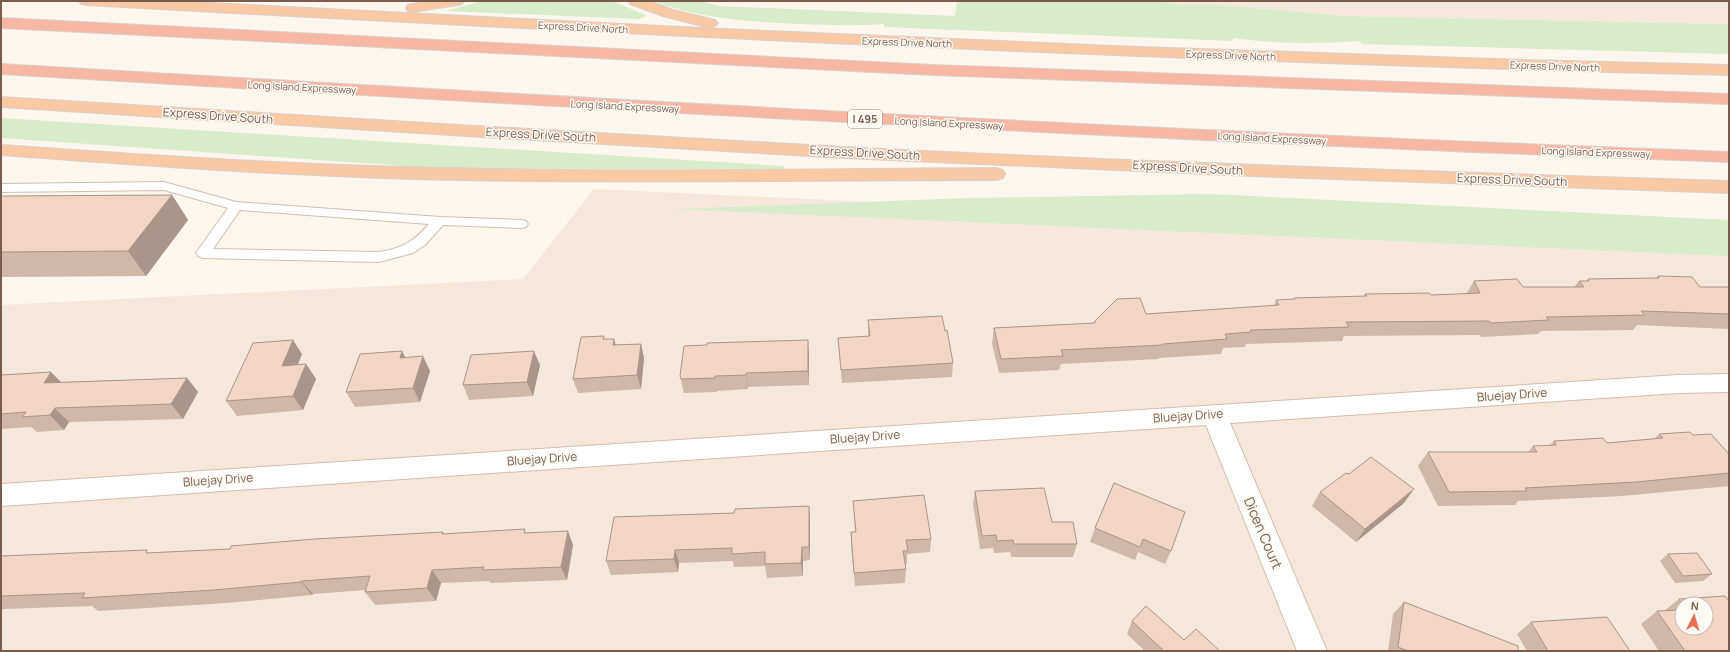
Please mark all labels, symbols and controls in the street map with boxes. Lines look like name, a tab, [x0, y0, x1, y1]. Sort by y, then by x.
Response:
street label: Express Drive North	[537, 18, 629, 36]
street label: Express Drive North	[862, 33, 952, 51]
street label: Express Drive North	[1186, 46, 1276, 64]
street label: Express Drive North	[1510, 57, 1600, 75]
street label: Long Island Expressway	[247, 77, 357, 97]
street label: Long Island Expressway	[570, 96, 680, 116]
street label: Express Drive South	[162, 103, 274, 128]
road number: I 495	[848, 110, 882, 128]
street label: Long Island Expressway	[894, 113, 1004, 133]
street label: Express Drive South	[485, 123, 597, 146]
street label: Long Island Expressway	[1217, 128, 1327, 148]
street label: Express Drive South	[809, 141, 921, 164]
street label: Long Island Expressway	[1541, 143, 1651, 161]
street label: Express Drive South	[1132, 156, 1244, 179]
street label: Express Drive South	[1456, 169, 1568, 190]
street label: Bluejay Drive	[1476, 384, 1548, 405]
street label: Bluejay Drive	[1152, 405, 1224, 426]
street label: Bluejay Drive	[829, 426, 901, 447]
street label: Bluejay Drive	[506, 448, 578, 469]
street label: Bluejay Drive	[182, 469, 254, 490]
street label: Dicen Court	[1240, 494, 1287, 572]
north arrow	[1674, 596, 1714, 636]
text: N	[1690, 598, 1700, 613]

